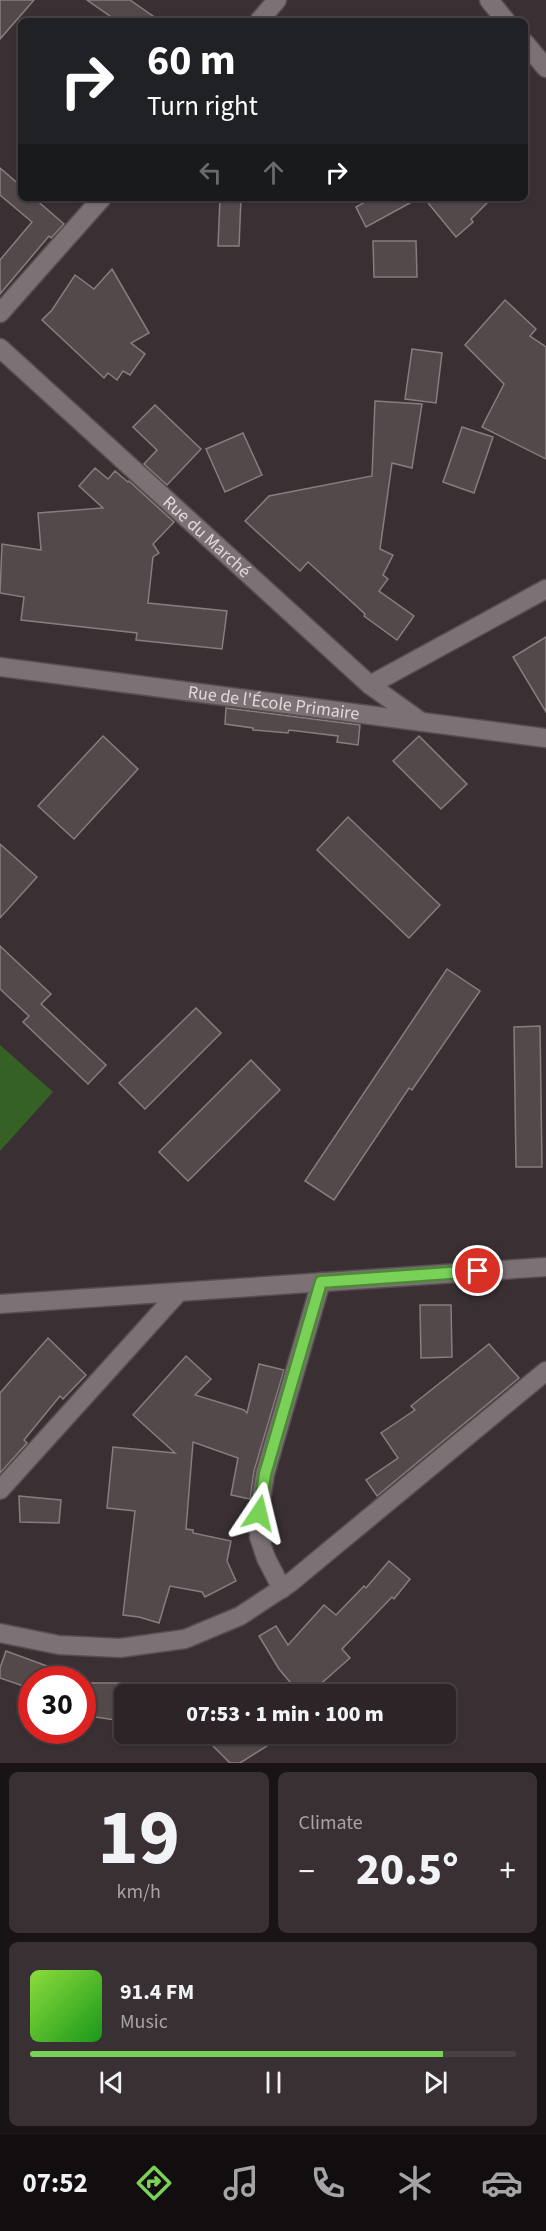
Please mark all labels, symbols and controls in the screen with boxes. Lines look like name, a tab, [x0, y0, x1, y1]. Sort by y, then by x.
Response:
text: 60 m	[147, 31, 236, 91]
icon: right	[48, 42, 126, 120]
text: Turn right	[147, 87, 258, 126]
icon: left	[194, 156, 227, 189]
icon: ahead	[257, 156, 290, 189]
icon: right	[320, 156, 353, 189]
street label: Rue du Marché	[157, 490, 256, 584]
street label: Rue de l'École Primaire	[186, 680, 361, 727]
pin	[452, 1245, 503, 1296]
icon: arrive	[461, 1254, 494, 1287]
position arrow	[227, 1481, 291, 1545]
speed limit sign: 30	[18, 1666, 96, 1744]
text: 07:53 · 1 min · 100 m	[186, 1698, 384, 1730]
text: 19	[98, 1783, 180, 1894]
text: Climate	[299, 1809, 363, 1837]
text: 20.5°	[356, 1838, 459, 1902]
text: −	[299, 1848, 315, 1895]
text: +	[500, 1848, 516, 1895]
text: km/h	[117, 1878, 161, 1906]
text: 91.4 FM	[120, 1976, 194, 2008]
text: Music	[120, 2008, 168, 2036]
icon: previous	[95, 2066, 128, 2099]
icon: pause	[257, 2066, 290, 2099]
icon: next	[419, 2066, 452, 2099]
icon: directions	[133, 2162, 175, 2204]
icon: music	[220, 2162, 262, 2204]
icon: phone	[307, 2162, 349, 2204]
icon: climate	[394, 2162, 436, 2204]
icon: car	[481, 2162, 523, 2204]
text: 07:52	[23, 2164, 88, 2203]

